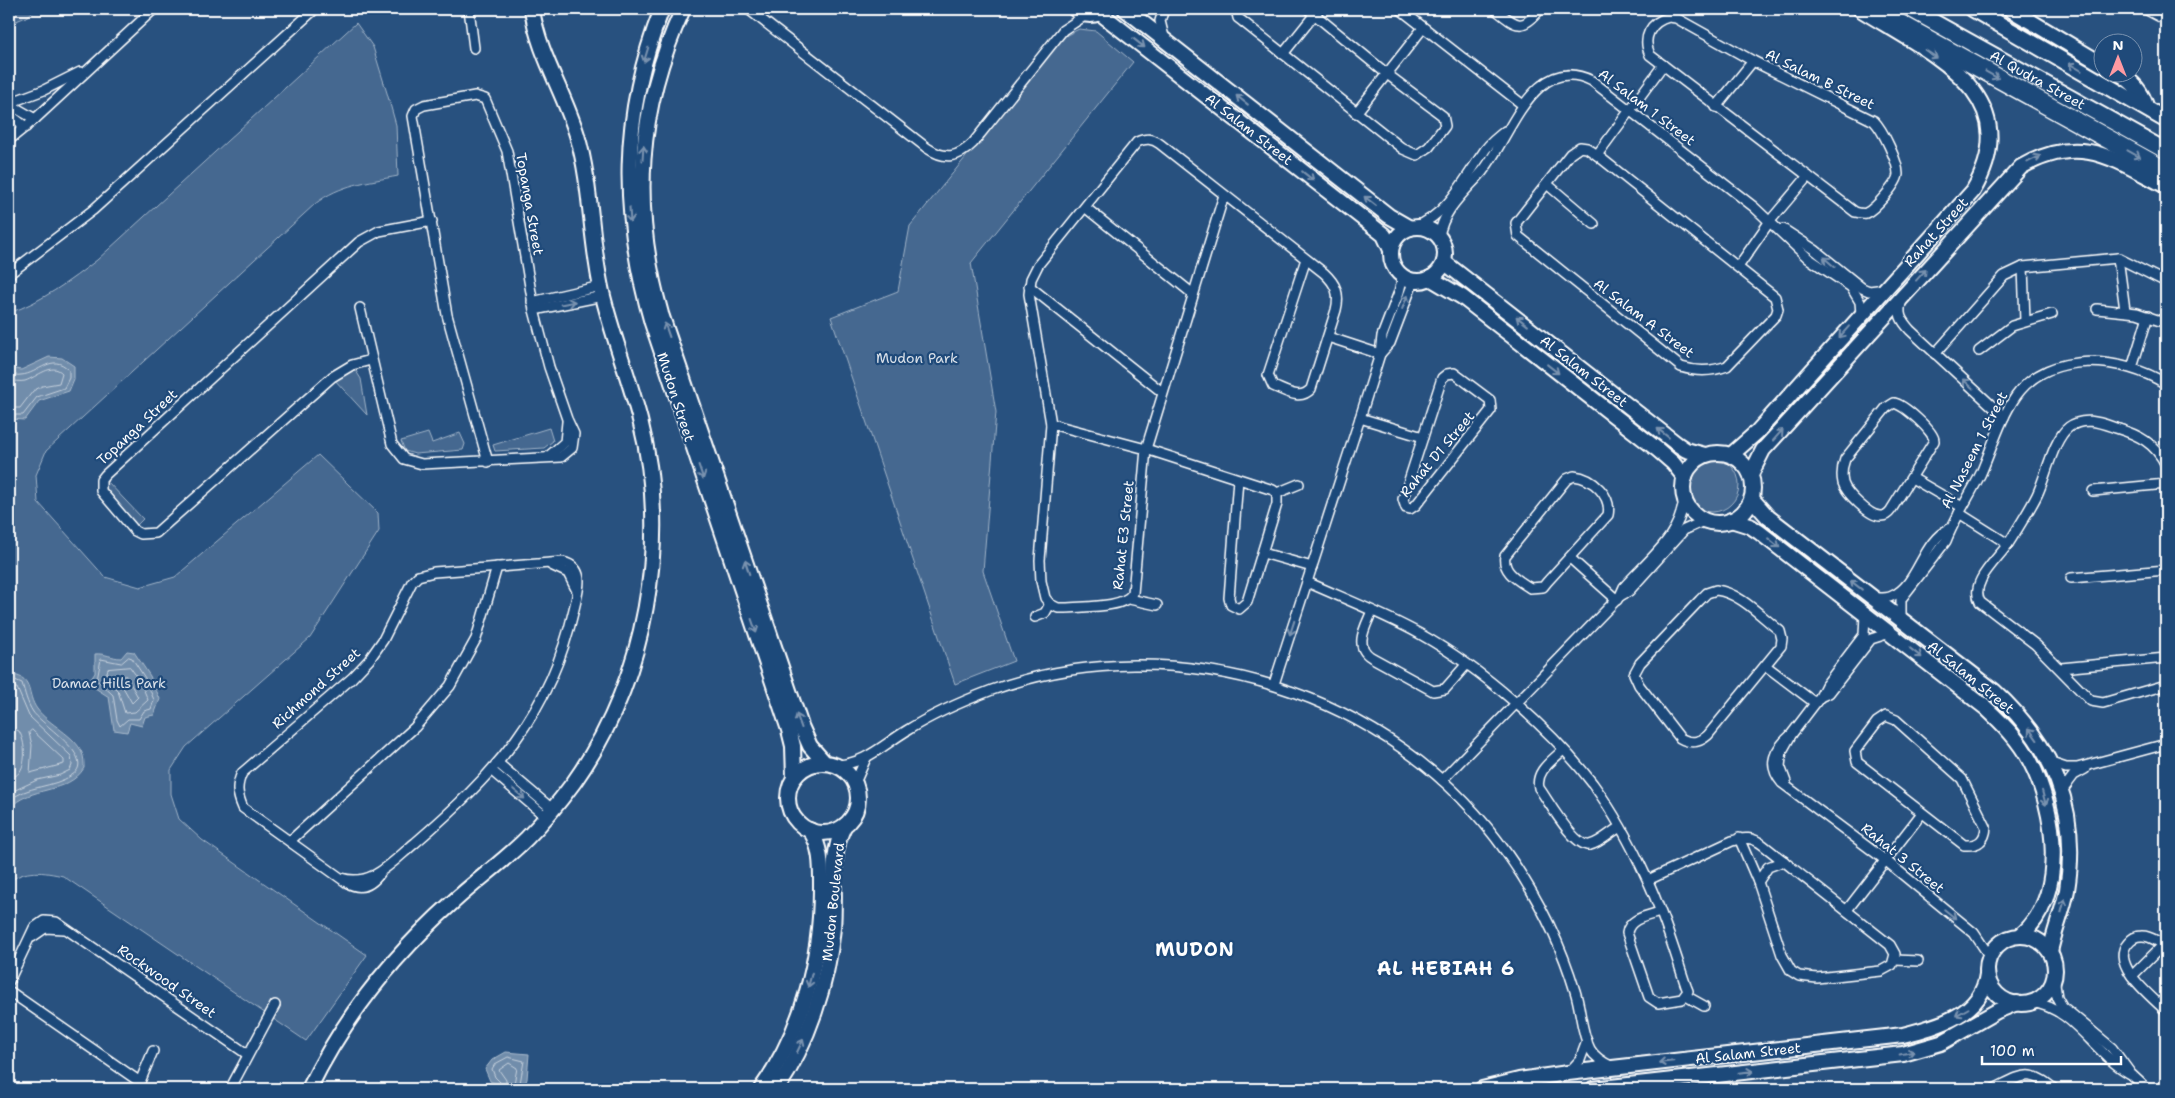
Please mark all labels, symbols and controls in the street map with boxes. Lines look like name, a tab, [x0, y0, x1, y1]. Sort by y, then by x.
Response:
north arrow	[2092, 32, 2142, 82]
text: N	[2112, 36, 2124, 54]
one-way arrow	[1132, 38, 1145, 49]
street label: Al Salam B Street	[1762, 45, 1878, 113]
one-way arrow	[640, 46, 650, 62]
street label: Al Qudra Street	[1987, 46, 2089, 114]
one-way arrow	[1923, 50, 1937, 60]
one-way arrow	[2068, 62, 2082, 72]
street label: Al Salam 1 Street	[1595, 65, 1699, 149]
one-way arrow	[1984, 71, 1999, 81]
street label: Al Salam Street	[1202, 89, 1296, 169]
one-way arrow	[1236, 95, 1249, 106]
one-way arrow	[638, 146, 647, 162]
one-way arrow	[2127, 149, 2141, 159]
street label: Topanga Street	[512, 151, 548, 257]
one-way arrow	[2027, 154, 2042, 164]
one-way arrow	[1301, 170, 1314, 181]
street label: Rahat Street	[1900, 194, 1972, 270]
one-way arrow	[1363, 196, 1377, 206]
one-way arrow	[626, 207, 635, 223]
one-way arrow	[1822, 256, 1835, 267]
one-way arrow	[1915, 268, 1927, 281]
street label: Al Salam A Street	[1590, 274, 1698, 362]
one-way arrow	[1401, 295, 1411, 310]
one-way arrow	[560, 298, 576, 307]
one-way arrow	[1515, 316, 1528, 327]
one-way arrow	[662, 323, 671, 339]
one-way arrow	[1839, 325, 1850, 338]
street label: Al Salam Street	[1537, 331, 1631, 411]
park label: Mudon Park	[876, 349, 958, 367]
street label: Mudon Street	[653, 350, 699, 444]
one-way arrow	[1546, 363, 1559, 374]
one-way arrow	[1962, 378, 1975, 390]
street label: Topanga Street	[93, 385, 181, 469]
street label: Al Naseem 1 Street	[1937, 388, 2011, 512]
street label: Rahat D1 Street	[1396, 407, 1478, 501]
one-way arrow	[1656, 428, 1669, 439]
one-way arrow	[1772, 428, 1784, 441]
one-way arrow	[697, 464, 707, 480]
street label: Rahat E3 Street	[1108, 479, 1138, 591]
one-way arrow	[1767, 537, 1780, 548]
one-way arrow	[742, 559, 752, 575]
one-way arrow	[1850, 579, 1863, 590]
one-way arrow	[749, 618, 759, 634]
one-way arrow	[1287, 620, 1296, 636]
street label: Al Salam Street	[1924, 637, 2018, 717]
street label: Richmond Street	[268, 644, 364, 732]
one-way arrow	[1909, 648, 1922, 659]
park label: Damac Hills Park	[52, 674, 166, 692]
one-way arrow	[794, 714, 803, 729]
one-way arrow	[2028, 727, 2038, 741]
one-way arrow	[513, 788, 526, 799]
one-way arrow	[2039, 789, 2049, 805]
street label: Rahat 3 Street	[1858, 819, 1948, 897]
street label: Mudon Boulevard	[818, 842, 848, 962]
one-way arrow	[2059, 898, 2068, 914]
one-way arrow	[1943, 908, 1956, 919]
district label: MUDON	[1155, 937, 1235, 962]
street label: Rockwood Street	[114, 940, 220, 1022]
district label: AL HEBIAH 6	[1377, 956, 1515, 981]
one-way arrow	[804, 972, 814, 988]
one-way arrow	[1955, 1008, 1970, 1018]
scale bar	[1982, 1033, 2121, 1065]
street label: Al Salam Street	[1694, 1038, 1802, 1068]
one-way arrow	[795, 1039, 805, 1054]
text: 100 m	[1990, 1041, 2035, 1061]
one-way arrow	[1899, 1048, 1915, 1057]
one-way arrow	[1658, 1057, 1674, 1067]
one-way arrow	[1737, 1067, 1753, 1077]

